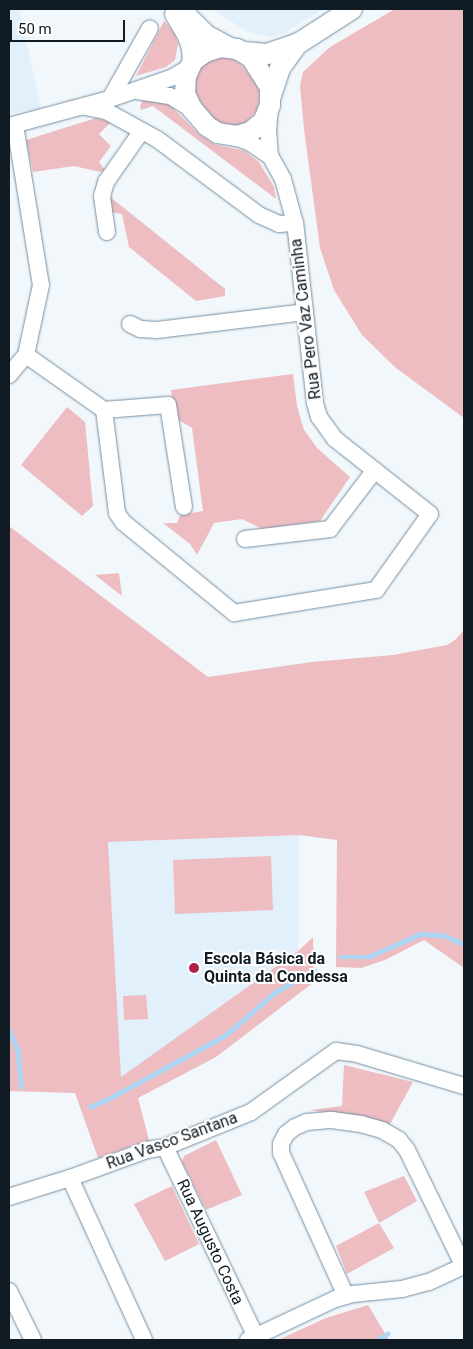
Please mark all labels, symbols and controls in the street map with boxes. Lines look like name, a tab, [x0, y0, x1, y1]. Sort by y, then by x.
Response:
scale bar	[12, 10, 128, 42]
text: 50 m	[18, 20, 52, 38]
street label: Rua Pero Vaz Caminha	[287, 237, 325, 401]
place label: Escola Básica da Quinta da Condessa	[204, 949, 348, 987]
marker: Escola Básica da Quinta da Condessa	[188, 962, 200, 974]
street label: Rua Vasco Santana	[104, 1108, 240, 1174]
street label: Rua Augusto Costa	[172, 1176, 248, 1308]

